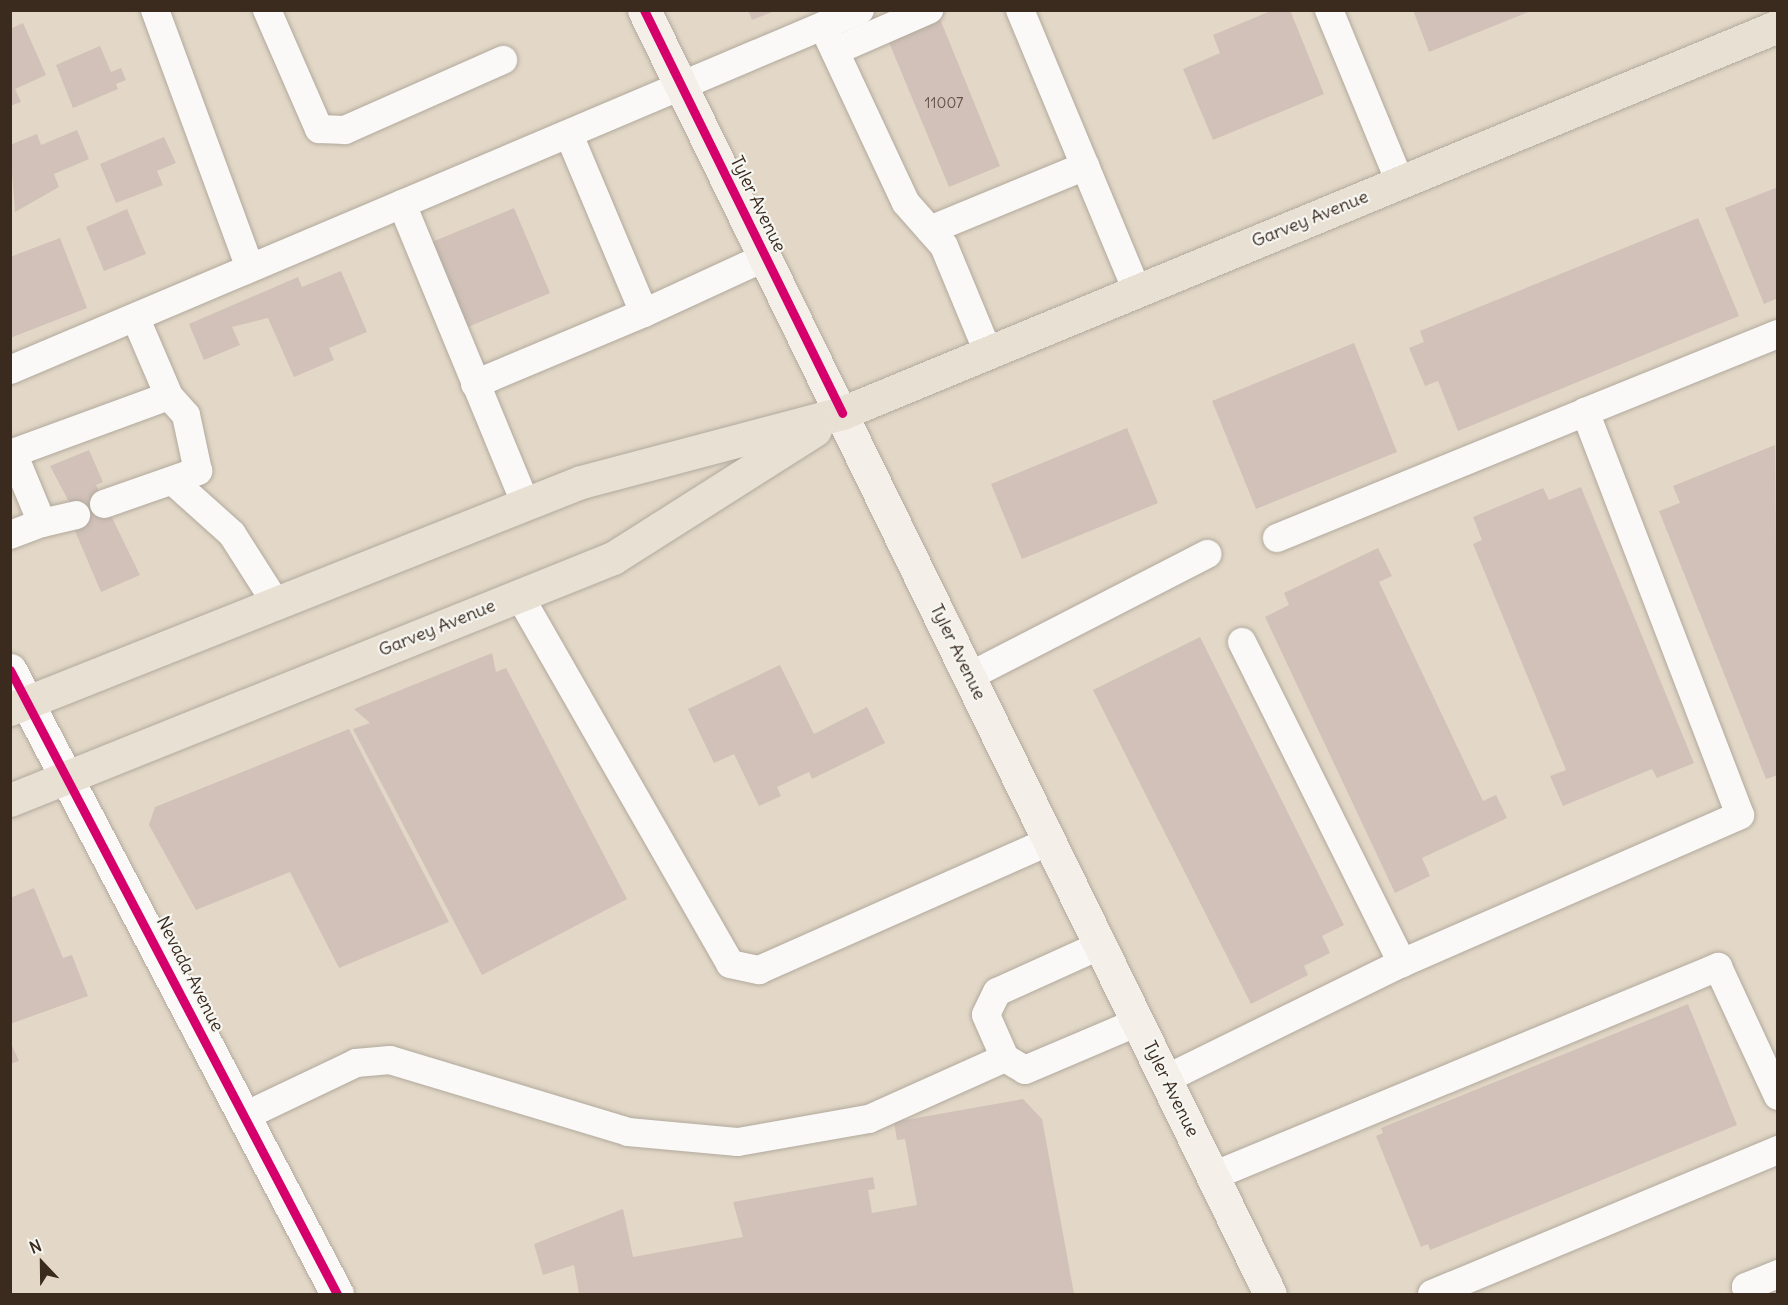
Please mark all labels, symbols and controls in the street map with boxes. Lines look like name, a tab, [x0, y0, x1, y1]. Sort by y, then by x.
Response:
house number: 11007	[925, 94, 963, 112]
street label: Tyler Avenue	[725, 152, 791, 256]
street label: Garvey Avenue	[1249, 186, 1371, 252]
street label: Garvey Avenue	[376, 595, 498, 661]
street label: Tyler Avenue	[925, 600, 991, 704]
street label: Nevada Avenue	[152, 913, 228, 1035]
street label: Tyler Avenue	[1138, 1037, 1204, 1141]
north arrow	[12, 1233, 72, 1293]
text: N	[26, 1235, 44, 1258]

